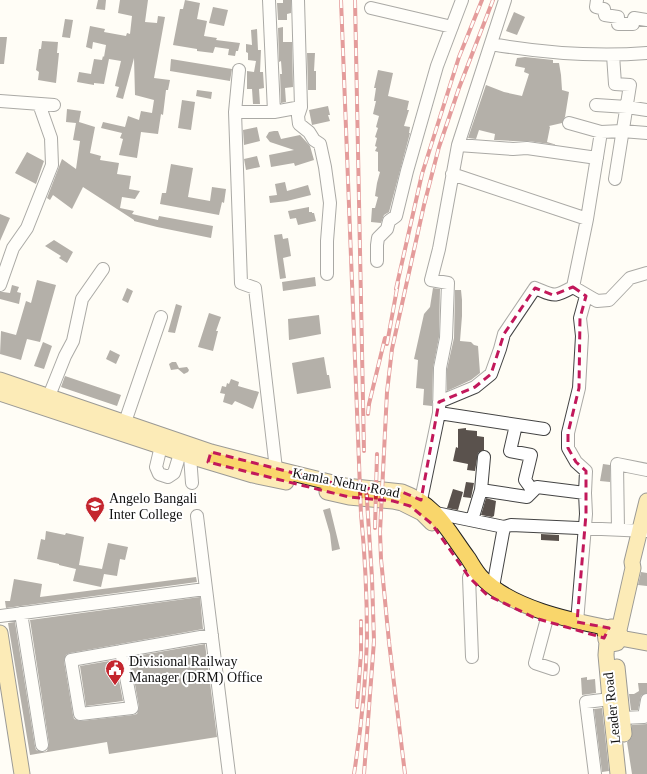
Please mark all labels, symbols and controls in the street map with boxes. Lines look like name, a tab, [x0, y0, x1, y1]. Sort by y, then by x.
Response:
street label: Kamla Nehru Road	[291, 465, 401, 501]
place label: Angelo Bangali Inter College	[109, 491, 197, 522]
school or university icon: Angelo Bangali Inter College	[84, 495, 106, 523]
place label: Divisional Railway Manager (DRM) Office	[129, 654, 262, 686]
public building icon: Divisional Railway Manager (DRM) Office	[104, 658, 126, 686]
street label: Leader Road	[601, 671, 623, 745]

